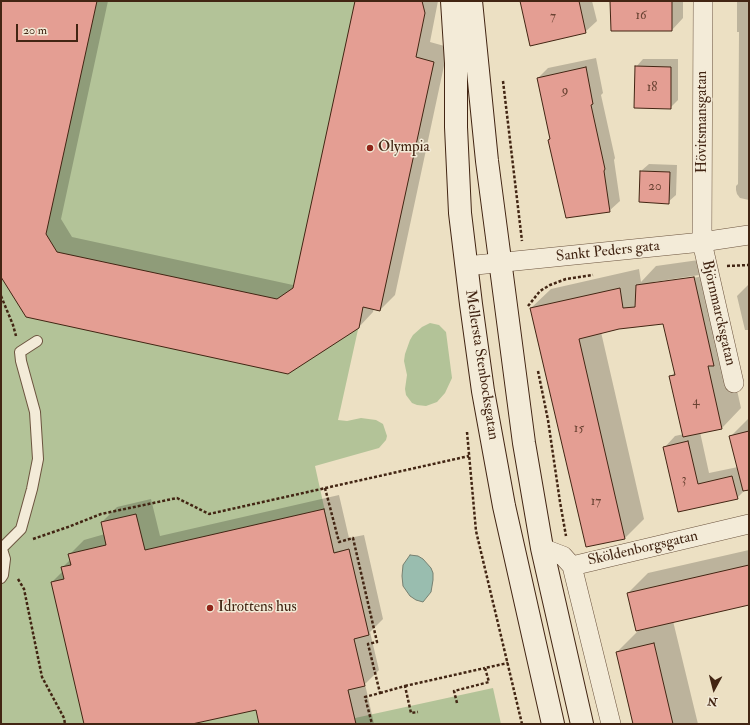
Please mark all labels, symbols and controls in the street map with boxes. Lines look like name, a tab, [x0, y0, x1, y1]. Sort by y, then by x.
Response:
house number: 16	[635, 8, 647, 24]
house number: 7	[550, 9, 556, 25]
scale bar	[18, 16, 80, 42]
text: 20 m	[23, 23, 47, 38]
street label: Hövitsmansgatan	[694, 71, 712, 173]
house number: 18	[647, 80, 657, 96]
house number: 9	[562, 83, 568, 99]
place label: Olympia	[378, 139, 430, 157]
marker: Olympia	[365, 143, 375, 153]
house number: 20	[648, 179, 662, 195]
street label: Sankt Peders gata	[555, 238, 661, 266]
street label: Björnmarcksgatan	[697, 259, 739, 367]
street label: Mellersta Stenbocksgatan	[460, 289, 502, 441]
house number: 4	[692, 394, 700, 410]
house number: 15	[574, 421, 584, 437]
house number: 3	[682, 472, 686, 488]
house number: 17	[591, 494, 601, 510]
street label: Sköldenborgsgatan	[586, 528, 700, 570]
place label: Idrottens hus	[218, 599, 297, 617]
marker: Idrottens hus	[205, 603, 215, 613]
north arrow	[694, 669, 734, 709]
text: N	[707, 694, 718, 708]

